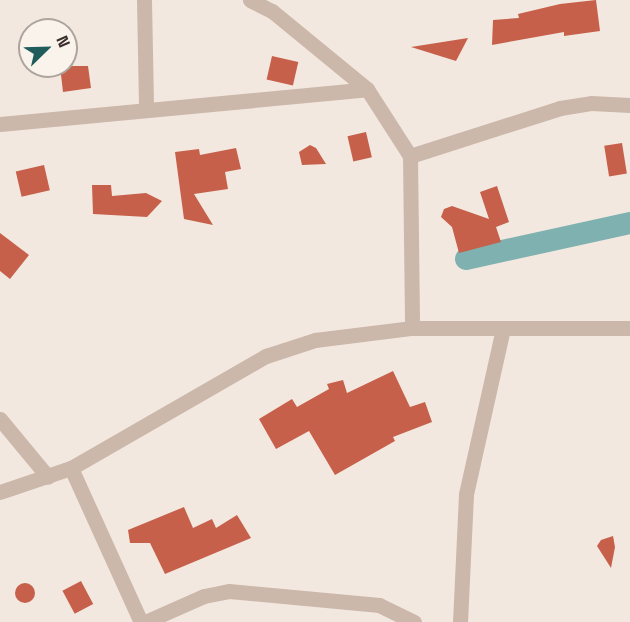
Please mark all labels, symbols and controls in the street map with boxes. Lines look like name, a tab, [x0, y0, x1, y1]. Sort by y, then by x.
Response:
north arrow	[18, 18, 78, 78]
text: N	[51, 33, 75, 51]

